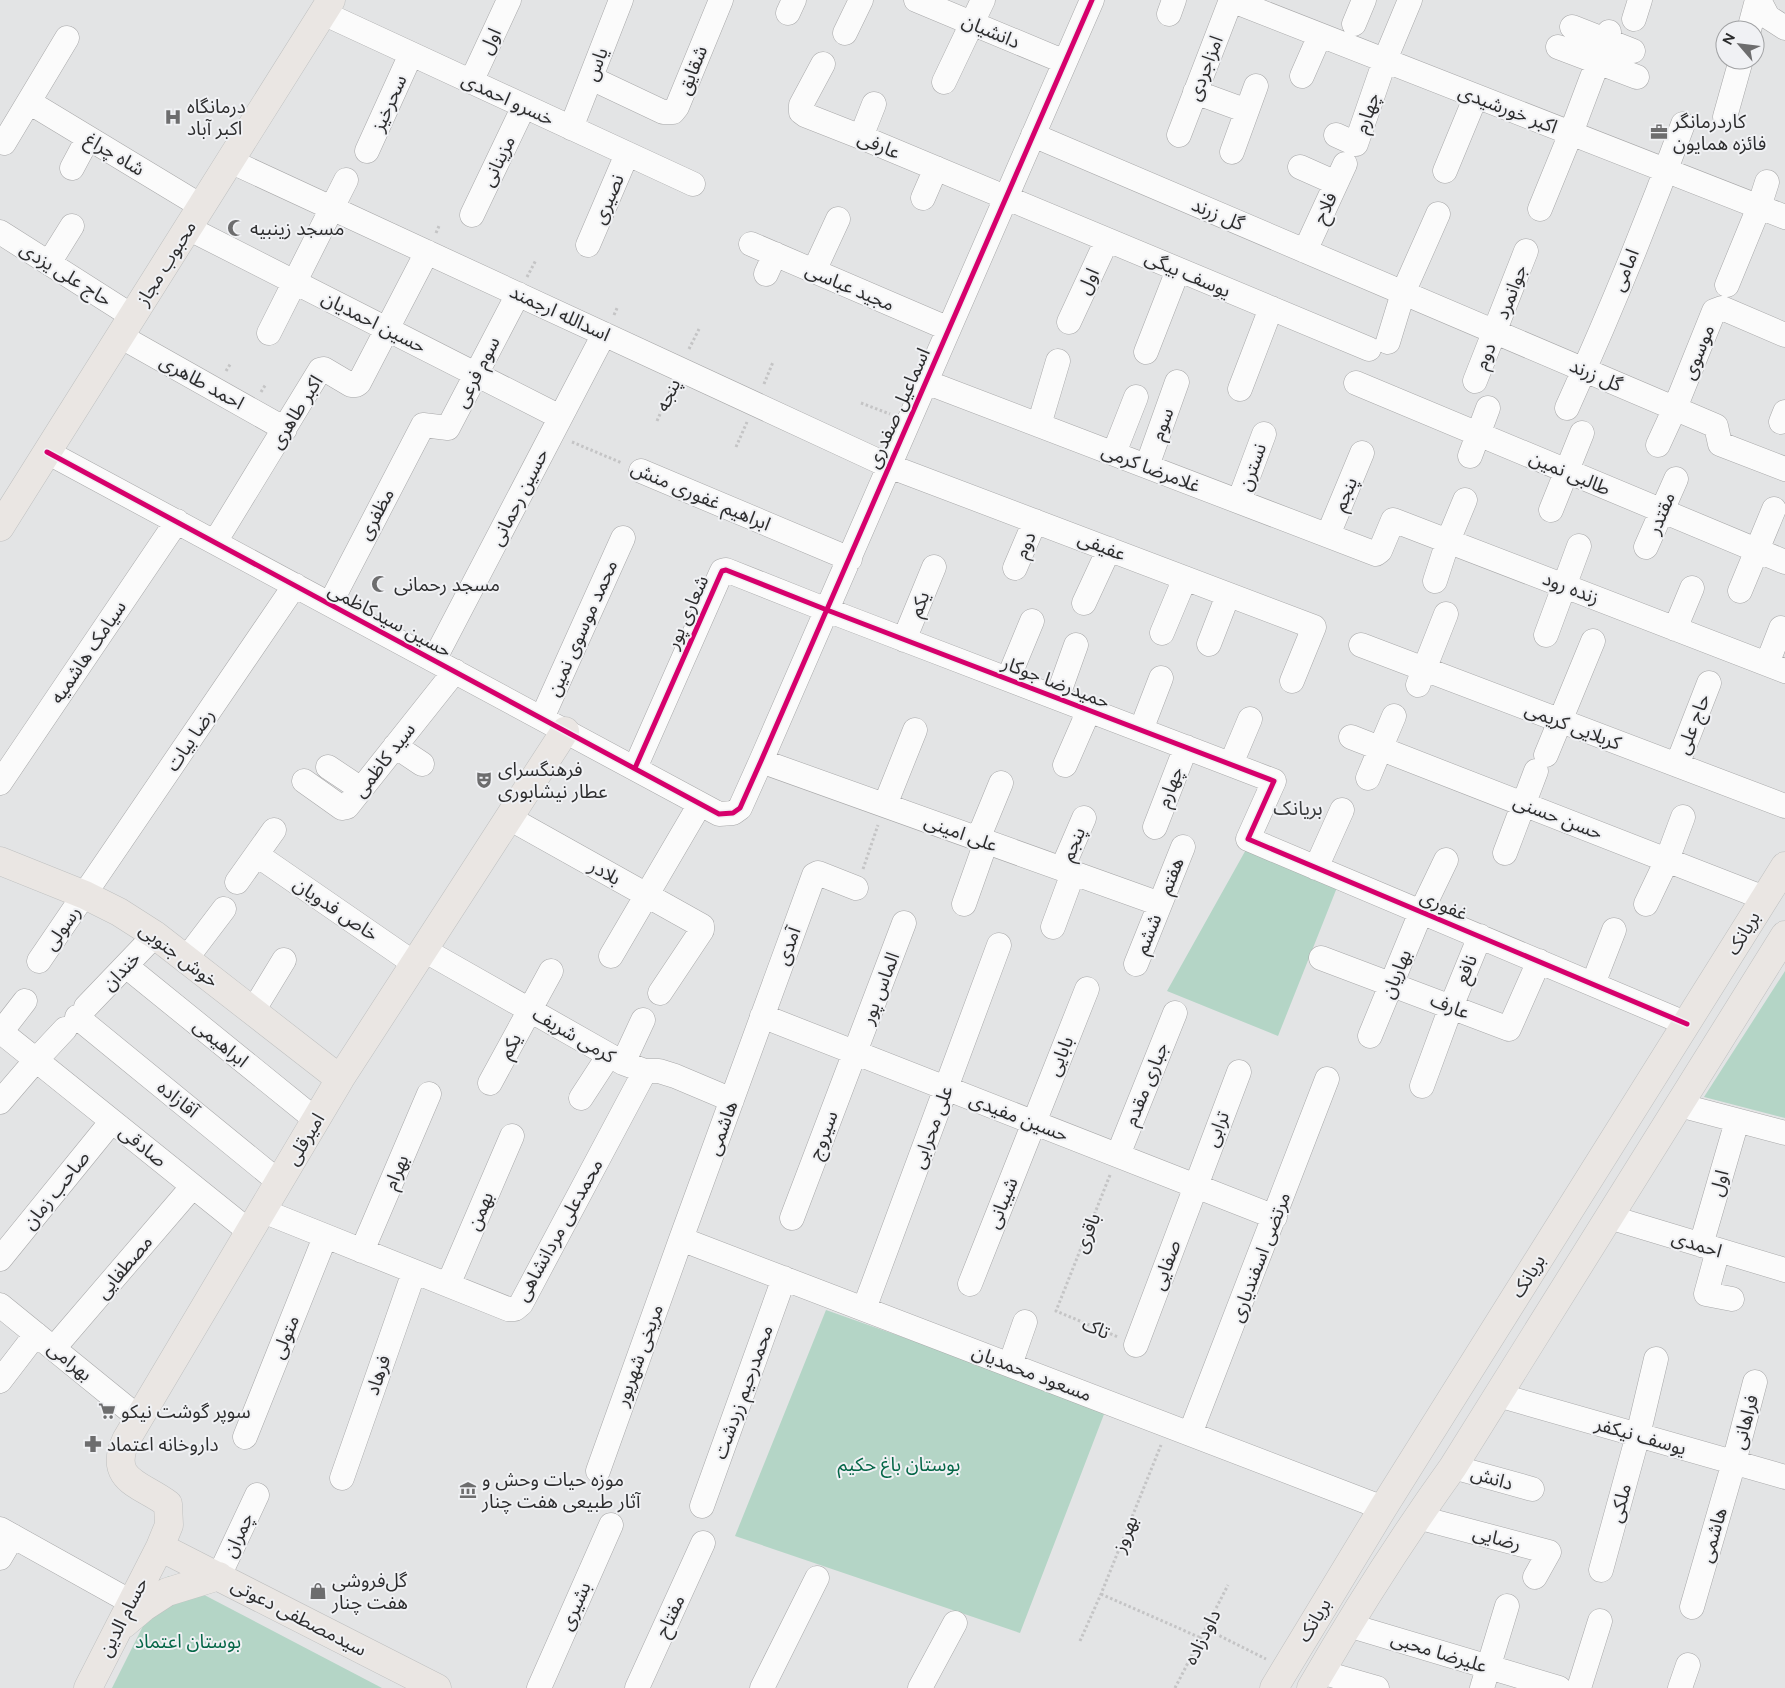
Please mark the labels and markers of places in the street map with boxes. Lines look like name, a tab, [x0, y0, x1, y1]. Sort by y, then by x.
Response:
place label: درمانگاه اکبر آباد	[187, 95, 246, 140]
hospital icon: درمانگاه اکبر آباد	[163, 107, 183, 127]
place label: کاردرمانگر فائزه همایون	[1672, 110, 1766, 155]
office icon: کاردرمانگر فائزه همایون	[1649, 122, 1669, 142]
place label: مسجد زینبیه	[250, 217, 344, 240]
mosque icon: مسجد زینبیه	[226, 218, 246, 238]
place label: مسجد رحمانی	[394, 573, 500, 596]
mosque icon: مسجد رحمانی	[370, 574, 390, 594]
place label: فرهنگسرای عطار نیشابوری	[498, 758, 608, 803]
theatre icon: فرهنگسرای عطار نیشابوری	[474, 770, 494, 790]
place label: سوپر گوشت نیکو	[121, 1400, 251, 1424]
supermarket icon: سوپر گوشت نیکو	[97, 1401, 117, 1421]
place label: داروخانه اعتماد	[107, 1433, 219, 1456]
pharmacy icon: داروخانه اعتماد	[83, 1434, 103, 1454]
place label: موزه حیات وحش و آثار طبیعی هفت چنار	[481, 1468, 642, 1514]
museum icon: موزه حیات وحش و آثار طبیعی هفت چنار	[458, 1480, 478, 1500]
place label: گل‌فروشی هفت چنار	[331, 1569, 408, 1615]
shop icon: گل‌فروشی هفت چنار	[308, 1581, 328, 1601]

